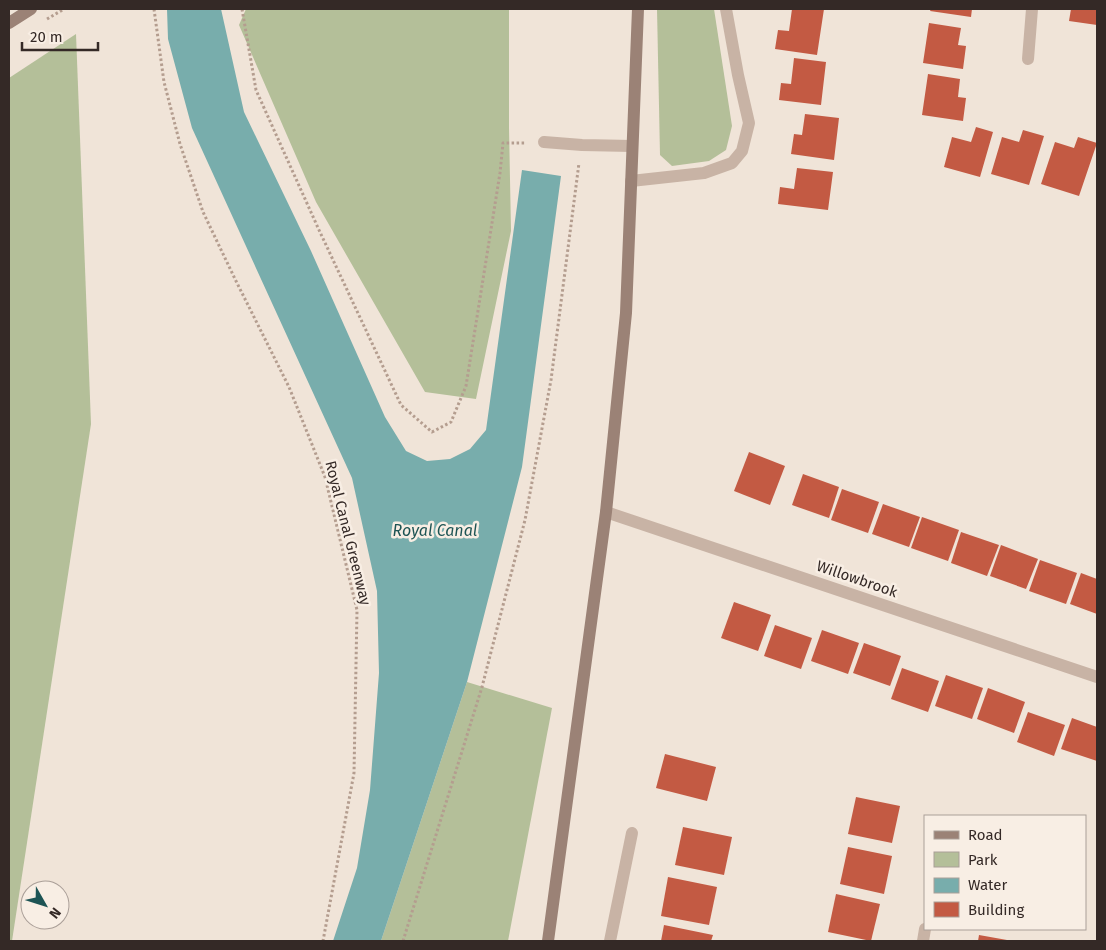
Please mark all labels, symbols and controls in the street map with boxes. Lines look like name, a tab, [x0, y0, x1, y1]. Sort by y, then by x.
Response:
scale bar	[22, 20, 99, 52]
text: 20 m	[30, 28, 63, 46]
street label: Royal Canal Greenway	[321, 459, 375, 608]
water label: Royal Canal	[393, 521, 477, 540]
street label: Willowbrook	[814, 557, 900, 601]
legend	[924, 815, 1086, 930]
text: Road	[968, 826, 1003, 844]
text: Park	[968, 851, 998, 869]
text: Water	[968, 876, 1007, 894]
north arrow	[20, 880, 70, 930]
text: Building	[968, 901, 1024, 919]
text: N	[45, 904, 64, 922]

